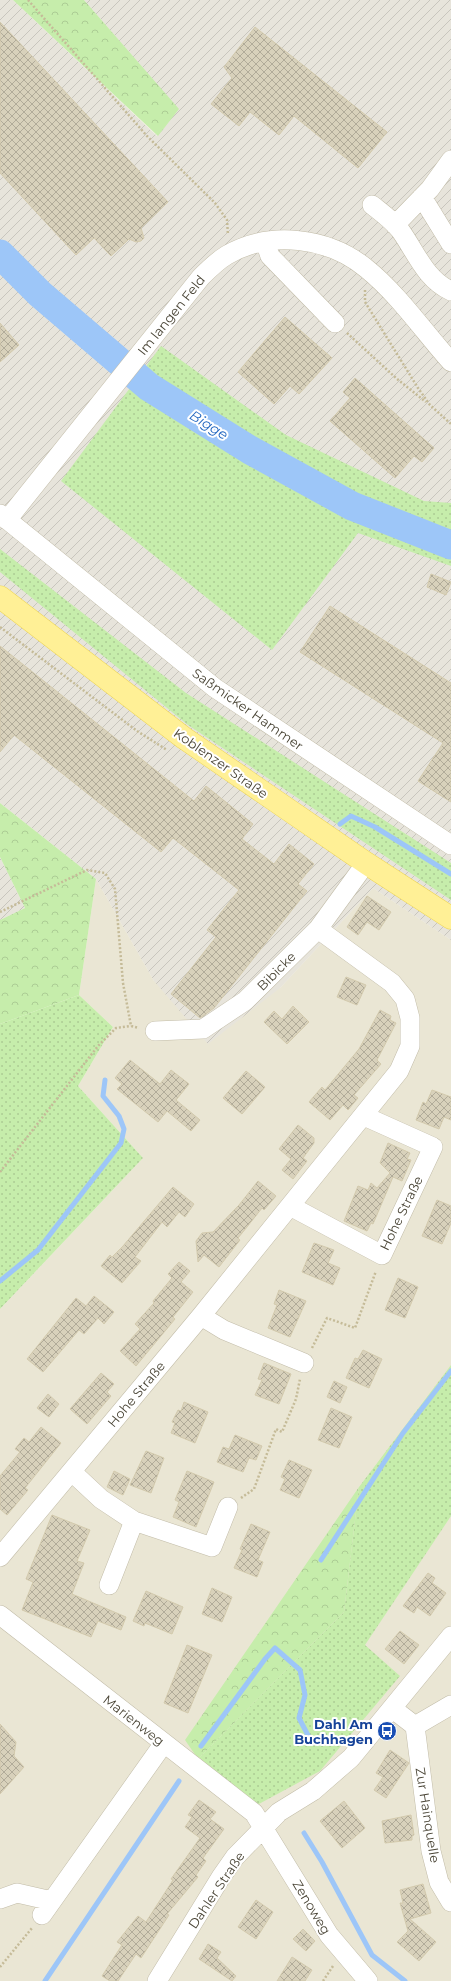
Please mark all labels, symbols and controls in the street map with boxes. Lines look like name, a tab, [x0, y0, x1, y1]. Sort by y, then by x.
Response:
street label: Im langen Feld	[134, 272, 208, 358]
water label: Bigge	[186, 406, 232, 444]
street label: Saßmicker Hammer	[189, 665, 307, 753]
street label: Koblenzer Straße	[171, 725, 271, 802]
street label: Bibicke	[253, 948, 299, 994]
street label: Hohe Straße	[376, 1173, 426, 1253]
street label: Hohe Straße	[104, 1358, 168, 1430]
street label: Marienweg	[100, 1691, 168, 1749]
place label: Dahl Am Buchhagen	[294, 1716, 373, 1747]
bus stop icon: Dahl Am Buchhagen	[376, 1720, 398, 1742]
street label: Zur Hainquelle	[413, 1766, 443, 1864]
street label: Dahler Straße	[184, 1848, 248, 1932]
street label: Zenoweg	[289, 1877, 335, 1937]

